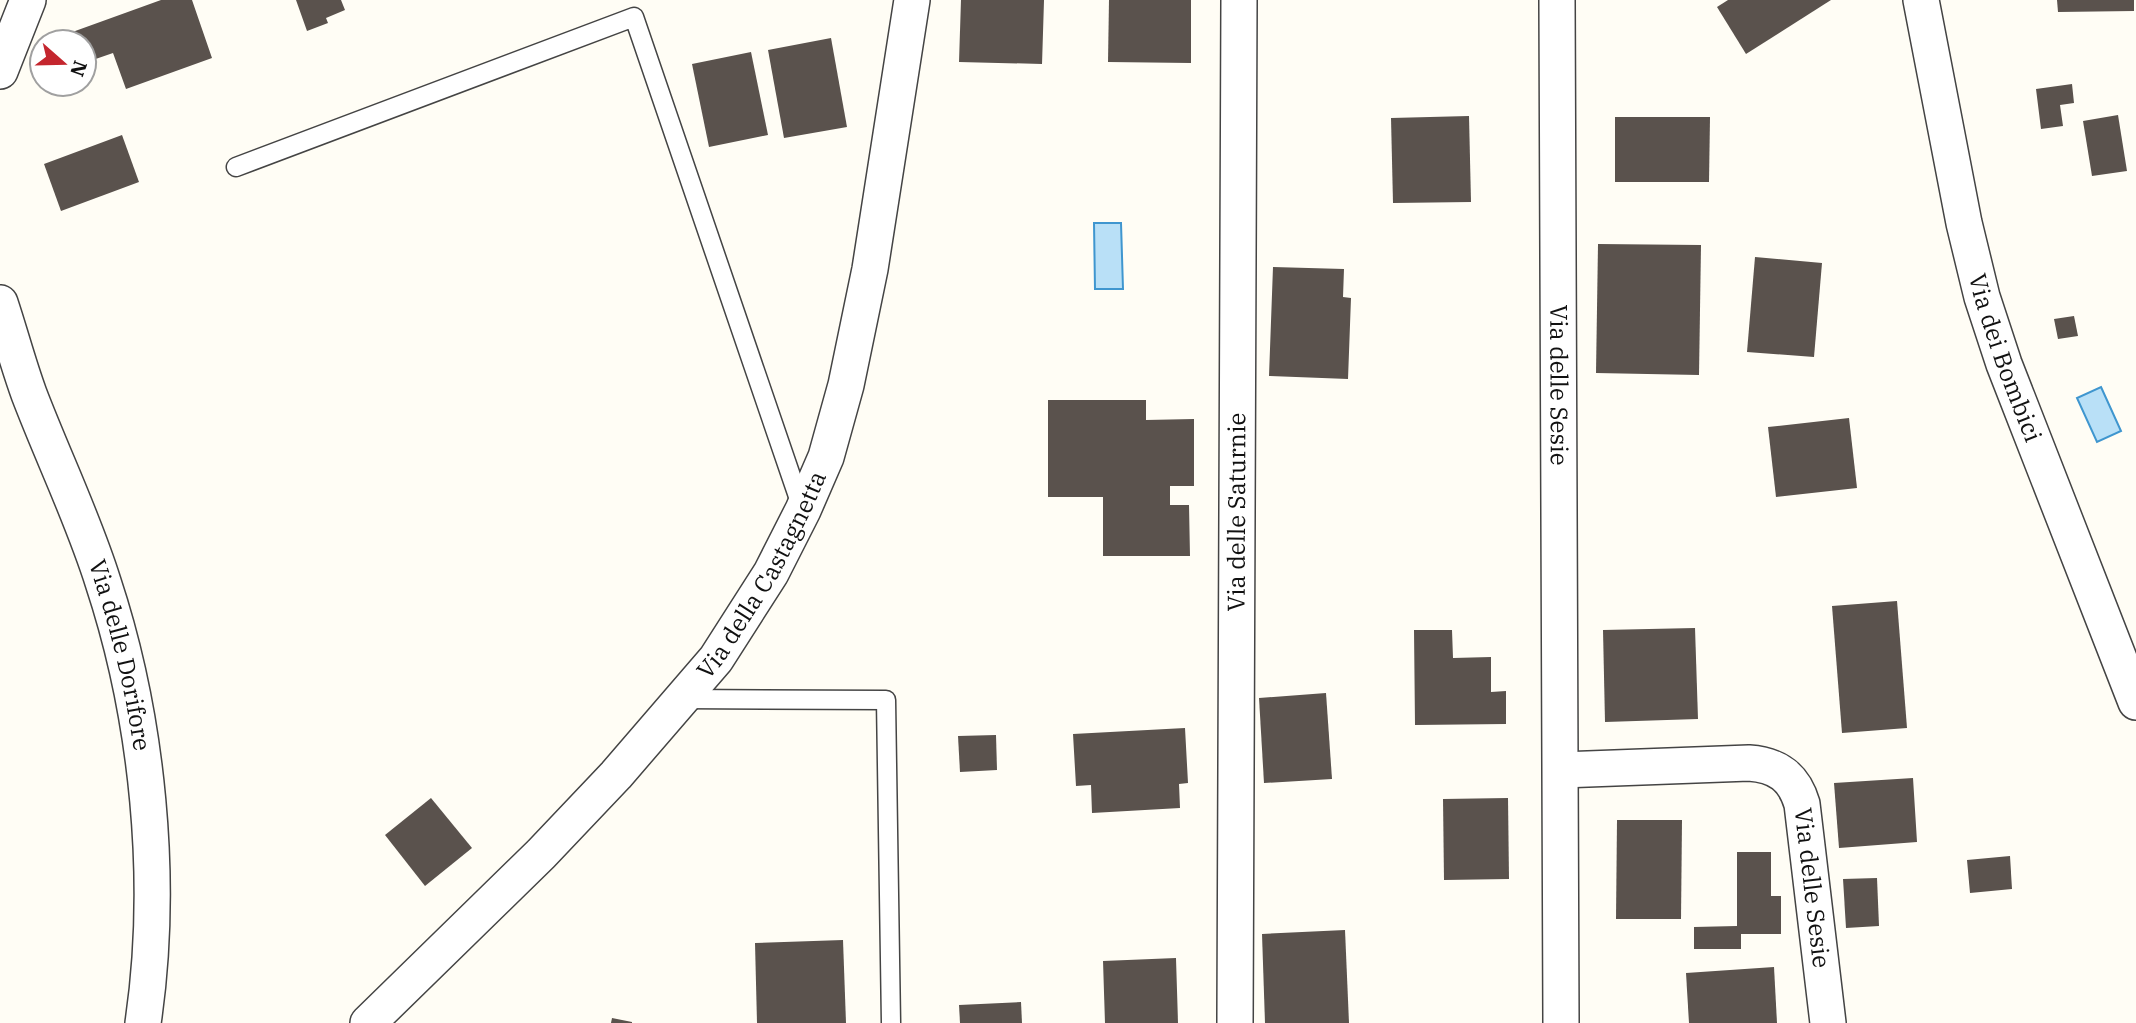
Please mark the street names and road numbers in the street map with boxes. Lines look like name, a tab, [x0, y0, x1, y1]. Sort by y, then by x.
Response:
street label: Via dei Bombici	[1962, 270, 2050, 446]
street label: Via delle Sesie	[1543, 304, 1576, 466]
street label: Via delle Saturnie	[1220, 413, 1252, 611]
street label: Via della Castagnetta	[689, 466, 833, 685]
street label: Via delle Dorifore	[82, 555, 159, 753]
street label: Via delle Sesie	[1788, 806, 1838, 970]

